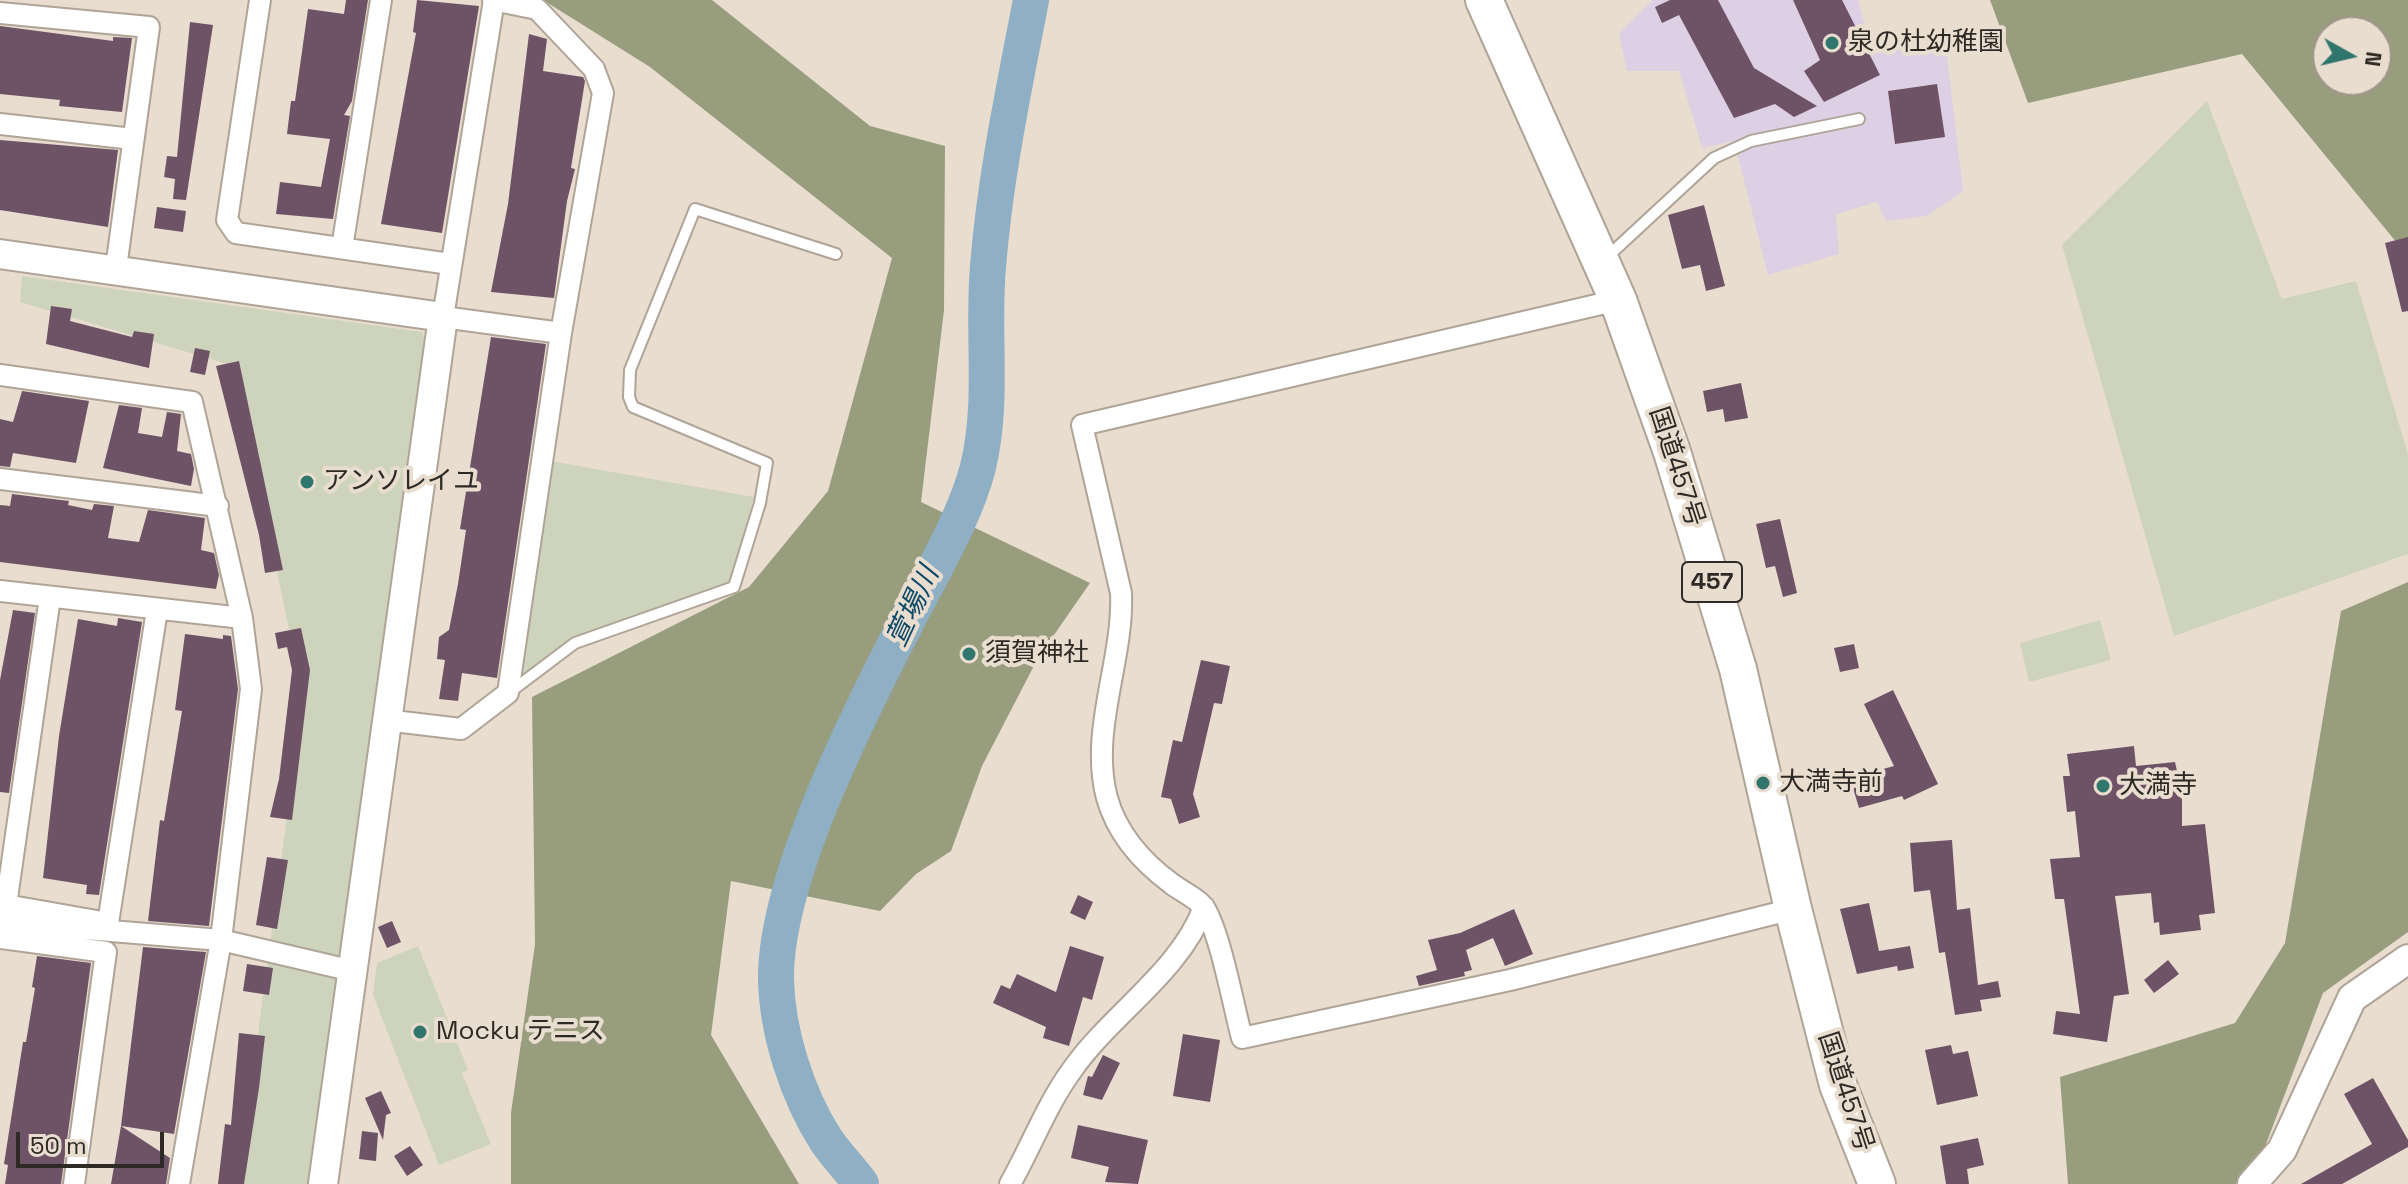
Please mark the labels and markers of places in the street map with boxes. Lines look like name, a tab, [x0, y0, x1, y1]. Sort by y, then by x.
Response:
place label: 泉の杜幼稚園	[1848, 27, 2004, 59]
marker: 泉の杜幼稚園	[1823, 34, 1841, 52]
place label: アンソレイユ	[323, 466, 479, 498]
marker: アンソレイユ	[298, 473, 316, 491]
place label: 須賀神社	[985, 638, 1089, 670]
marker: 須賀神社	[960, 645, 978, 663]
place label: 大満寺前	[1779, 767, 1883, 799]
place label: 大満寺	[2119, 770, 2197, 802]
marker: 大満寺前	[1754, 774, 1772, 792]
marker: 大満寺	[2094, 777, 2112, 795]
place label: Mocku テニス	[436, 1016, 605, 1048]
marker: Mocku テニス	[411, 1023, 429, 1041]

